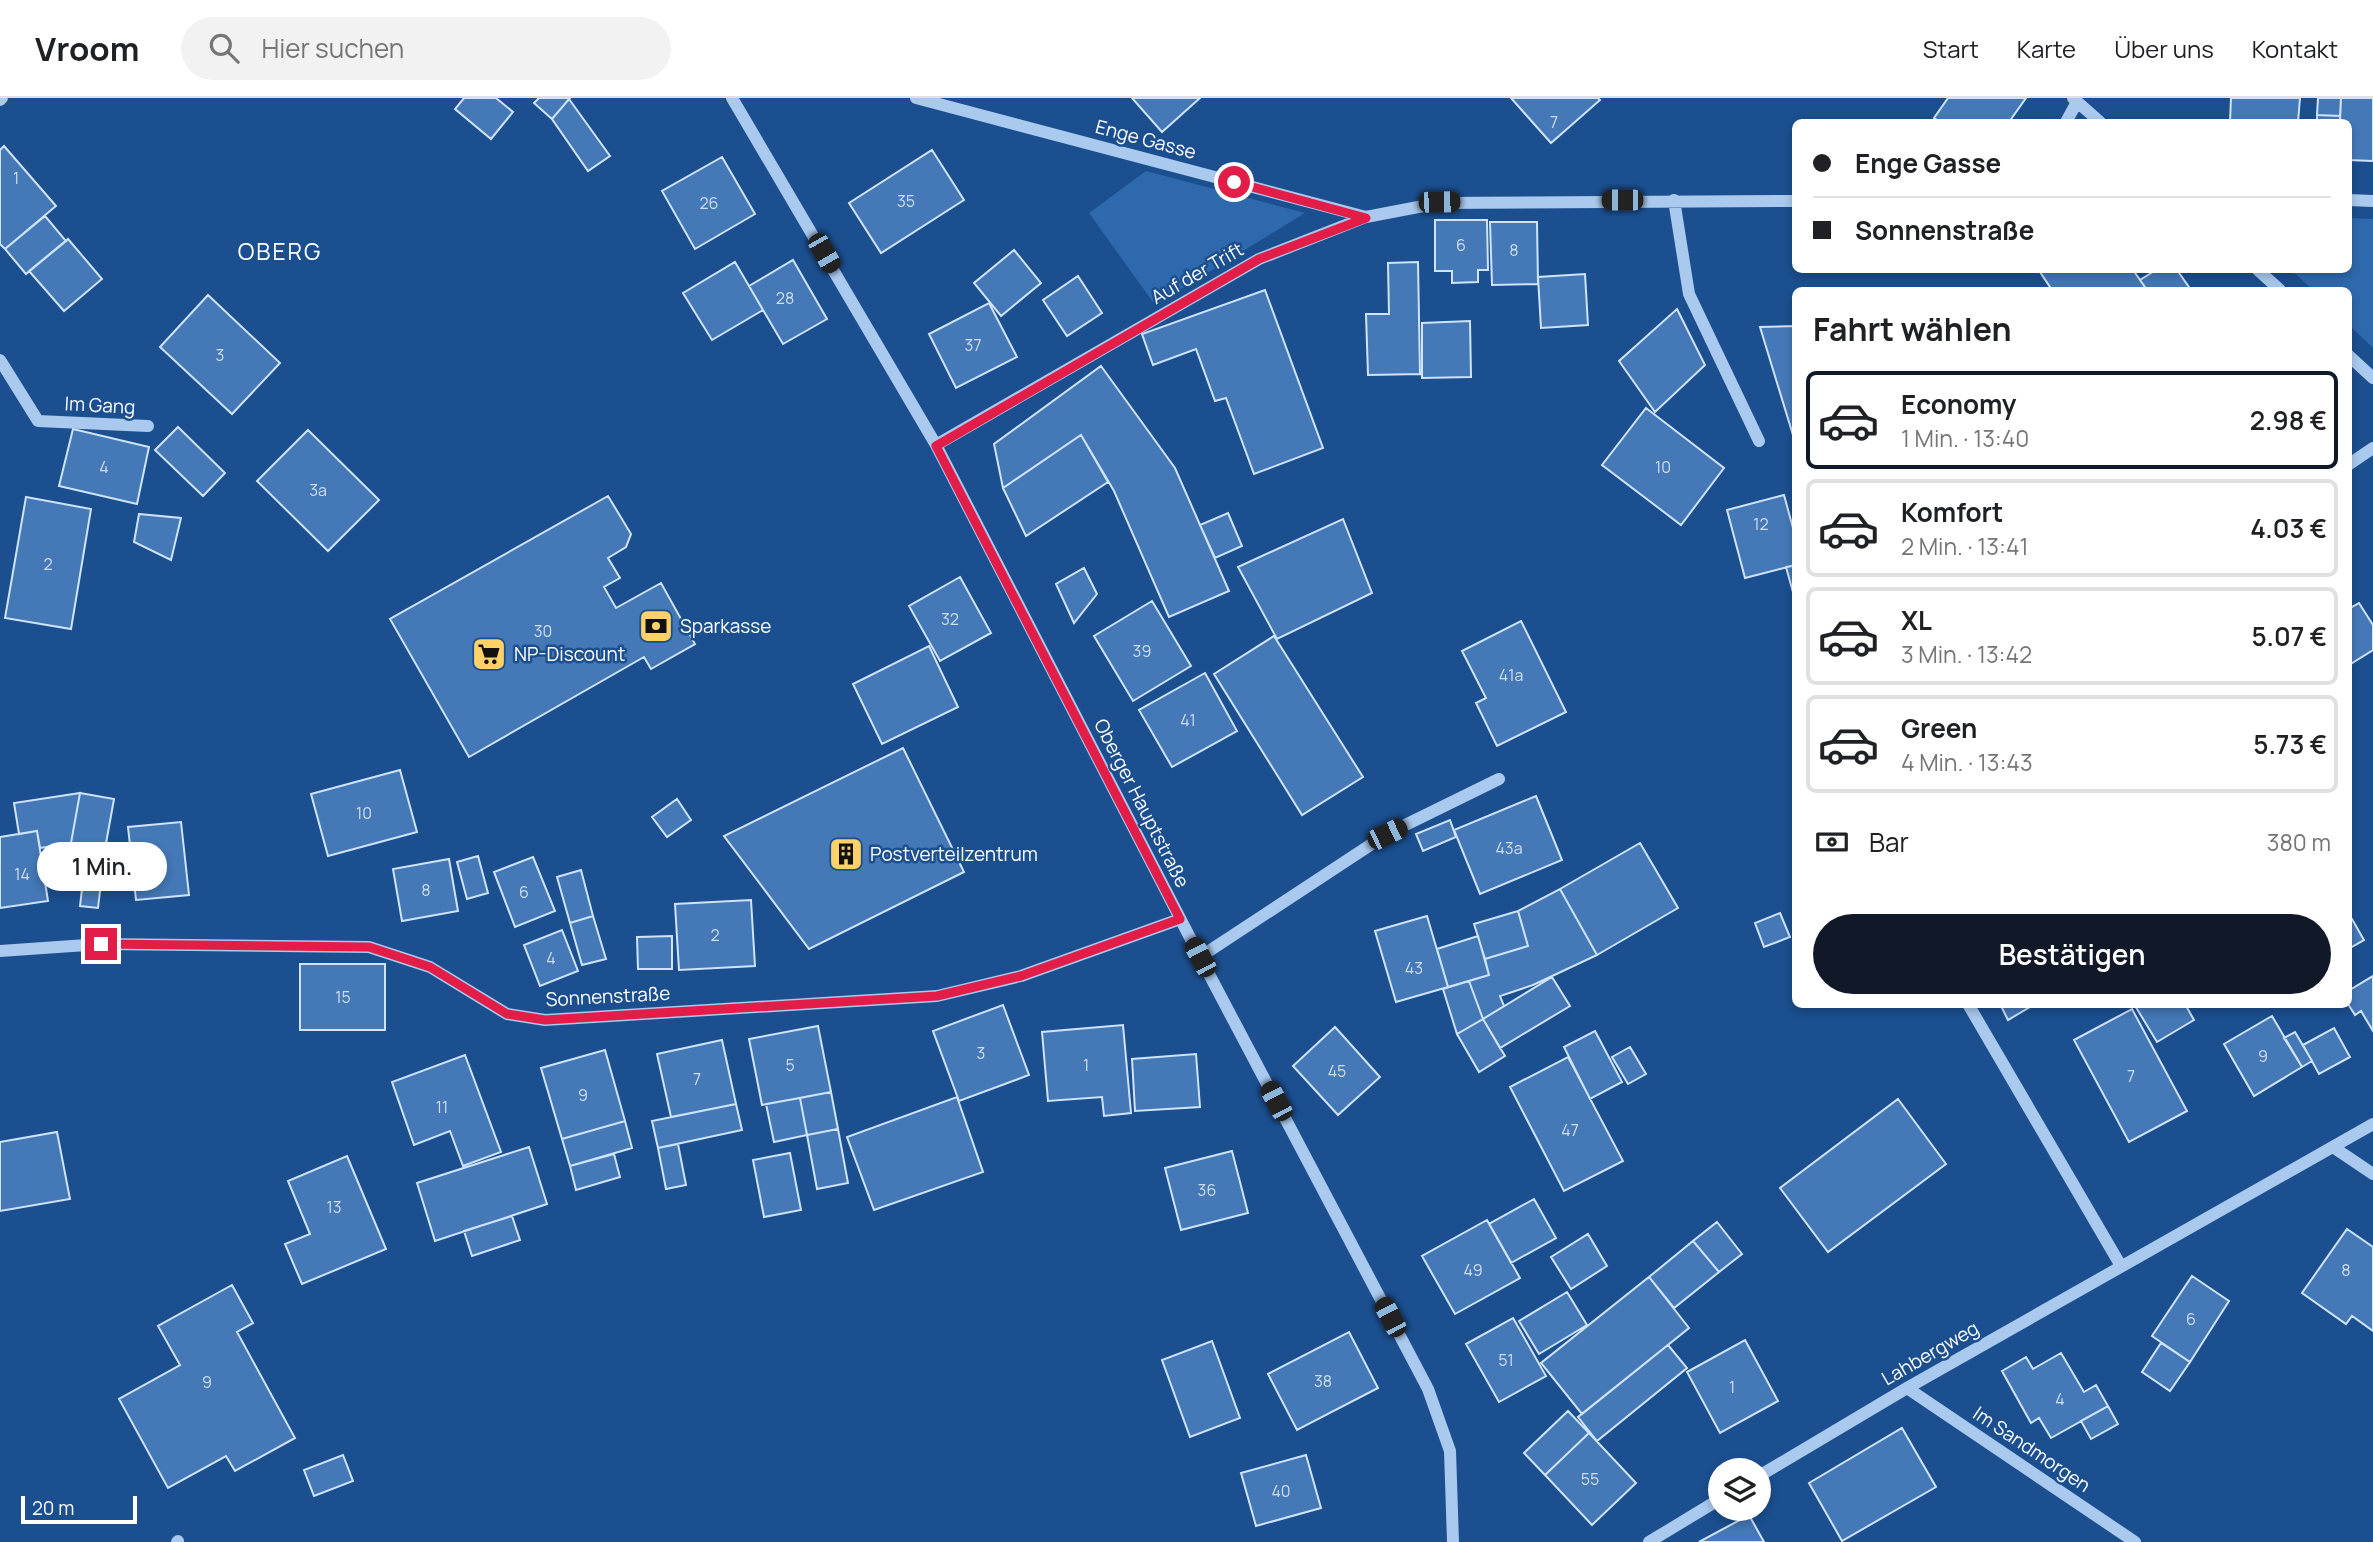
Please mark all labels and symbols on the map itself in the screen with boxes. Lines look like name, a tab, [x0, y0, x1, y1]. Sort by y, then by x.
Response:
house number: 7	[1550, 111, 1558, 133]
street label: Enge Gasse	[1093, 113, 1199, 165]
route start	[1218, 166, 1250, 198]
house number: 1	[13, 167, 19, 189]
house number: 35	[897, 190, 915, 212]
car	[1602, 190, 1644, 211]
car	[1418, 191, 1461, 213]
house number: 26	[699, 192, 719, 214]
car	[805, 230, 844, 276]
house number: 6	[1456, 234, 1466, 256]
district label: OBERG	[238, 235, 322, 267]
street label: Auf der Trift	[1146, 236, 1248, 310]
house number: 8	[1509, 239, 1519, 261]
house number: 28	[776, 287, 794, 309]
house number: 37	[965, 334, 981, 356]
house number: 3	[216, 344, 224, 366]
street label: Im Gang	[64, 390, 136, 420]
house number: 4	[99, 456, 109, 478]
house number: 10	[1655, 456, 1671, 478]
house number: 3a	[309, 479, 327, 501]
house number: 12	[1753, 513, 1769, 535]
house number: 2	[43, 553, 53, 575]
bank icon: Sparkasse	[637, 607, 675, 645]
house number: 32	[941, 608, 959, 630]
place label: Sparkasse	[680, 613, 771, 639]
house number: 30	[534, 620, 552, 642]
supermarket icon: NP-Discount	[470, 635, 508, 673]
house number: 39	[1133, 640, 1151, 662]
place label: NP-Discount	[514, 641, 625, 667]
house number: 41a	[1499, 664, 1523, 686]
house number: 41	[1180, 709, 1196, 731]
street label: Oberger Hauptstraße	[1088, 714, 1196, 892]
house number: 10	[356, 802, 372, 824]
car	[1364, 815, 1411, 853]
building icon: Postverteilzentrum	[827, 835, 865, 873]
house number: 43a	[1495, 837, 1523, 859]
place label: Postverteilzentrum	[870, 841, 1038, 867]
callout: 1 Min.	[36, 842, 166, 892]
house number: 14	[14, 863, 30, 885]
house number: 8	[421, 879, 431, 901]
house number: 6	[519, 881, 529, 903]
house number: 2	[710, 924, 720, 946]
route end	[85, 928, 117, 960]
car	[1181, 934, 1220, 980]
house number: 4	[546, 947, 556, 969]
house number: 43	[1405, 957, 1423, 979]
street label: Sonnenstraße	[545, 980, 671, 1012]
house number: 15	[335, 986, 351, 1008]
house number: 3	[977, 1042, 985, 1064]
house number: 9	[2258, 1045, 2268, 1067]
house number: 5	[785, 1054, 795, 1076]
house number: 1	[1083, 1054, 1089, 1076]
house number: 45	[1328, 1060, 1346, 1082]
house number: 7	[2127, 1065, 2135, 1087]
house number: 7	[693, 1068, 701, 1090]
car	[1257, 1078, 1296, 1124]
house number: 9	[578, 1084, 588, 1106]
house number: 11	[436, 1096, 448, 1118]
house number: 47	[1561, 1119, 1579, 1141]
house number: 36	[1198, 1179, 1216, 1201]
house number: 13	[326, 1196, 342, 1218]
house number: 49	[1463, 1259, 1483, 1281]
house number: 8	[2341, 1259, 2351, 1281]
car	[1371, 1294, 1410, 1340]
house number: 6	[2186, 1308, 2196, 1330]
street label: Lahbergweg	[1877, 1315, 1983, 1391]
house number: 51	[1498, 1349, 1514, 1371]
house number: 38	[1314, 1370, 1332, 1392]
house number: 9	[202, 1371, 212, 1393]
house number: 1	[1729, 1376, 1735, 1398]
house number: 4	[2055, 1388, 2065, 1410]
street label: Im Sandmorgen	[1968, 1400, 2096, 1498]
house number: 55	[1581, 1468, 1599, 1490]
house number: 40	[1271, 1480, 1291, 1502]
scale bar	[21, 1493, 136, 1525]

